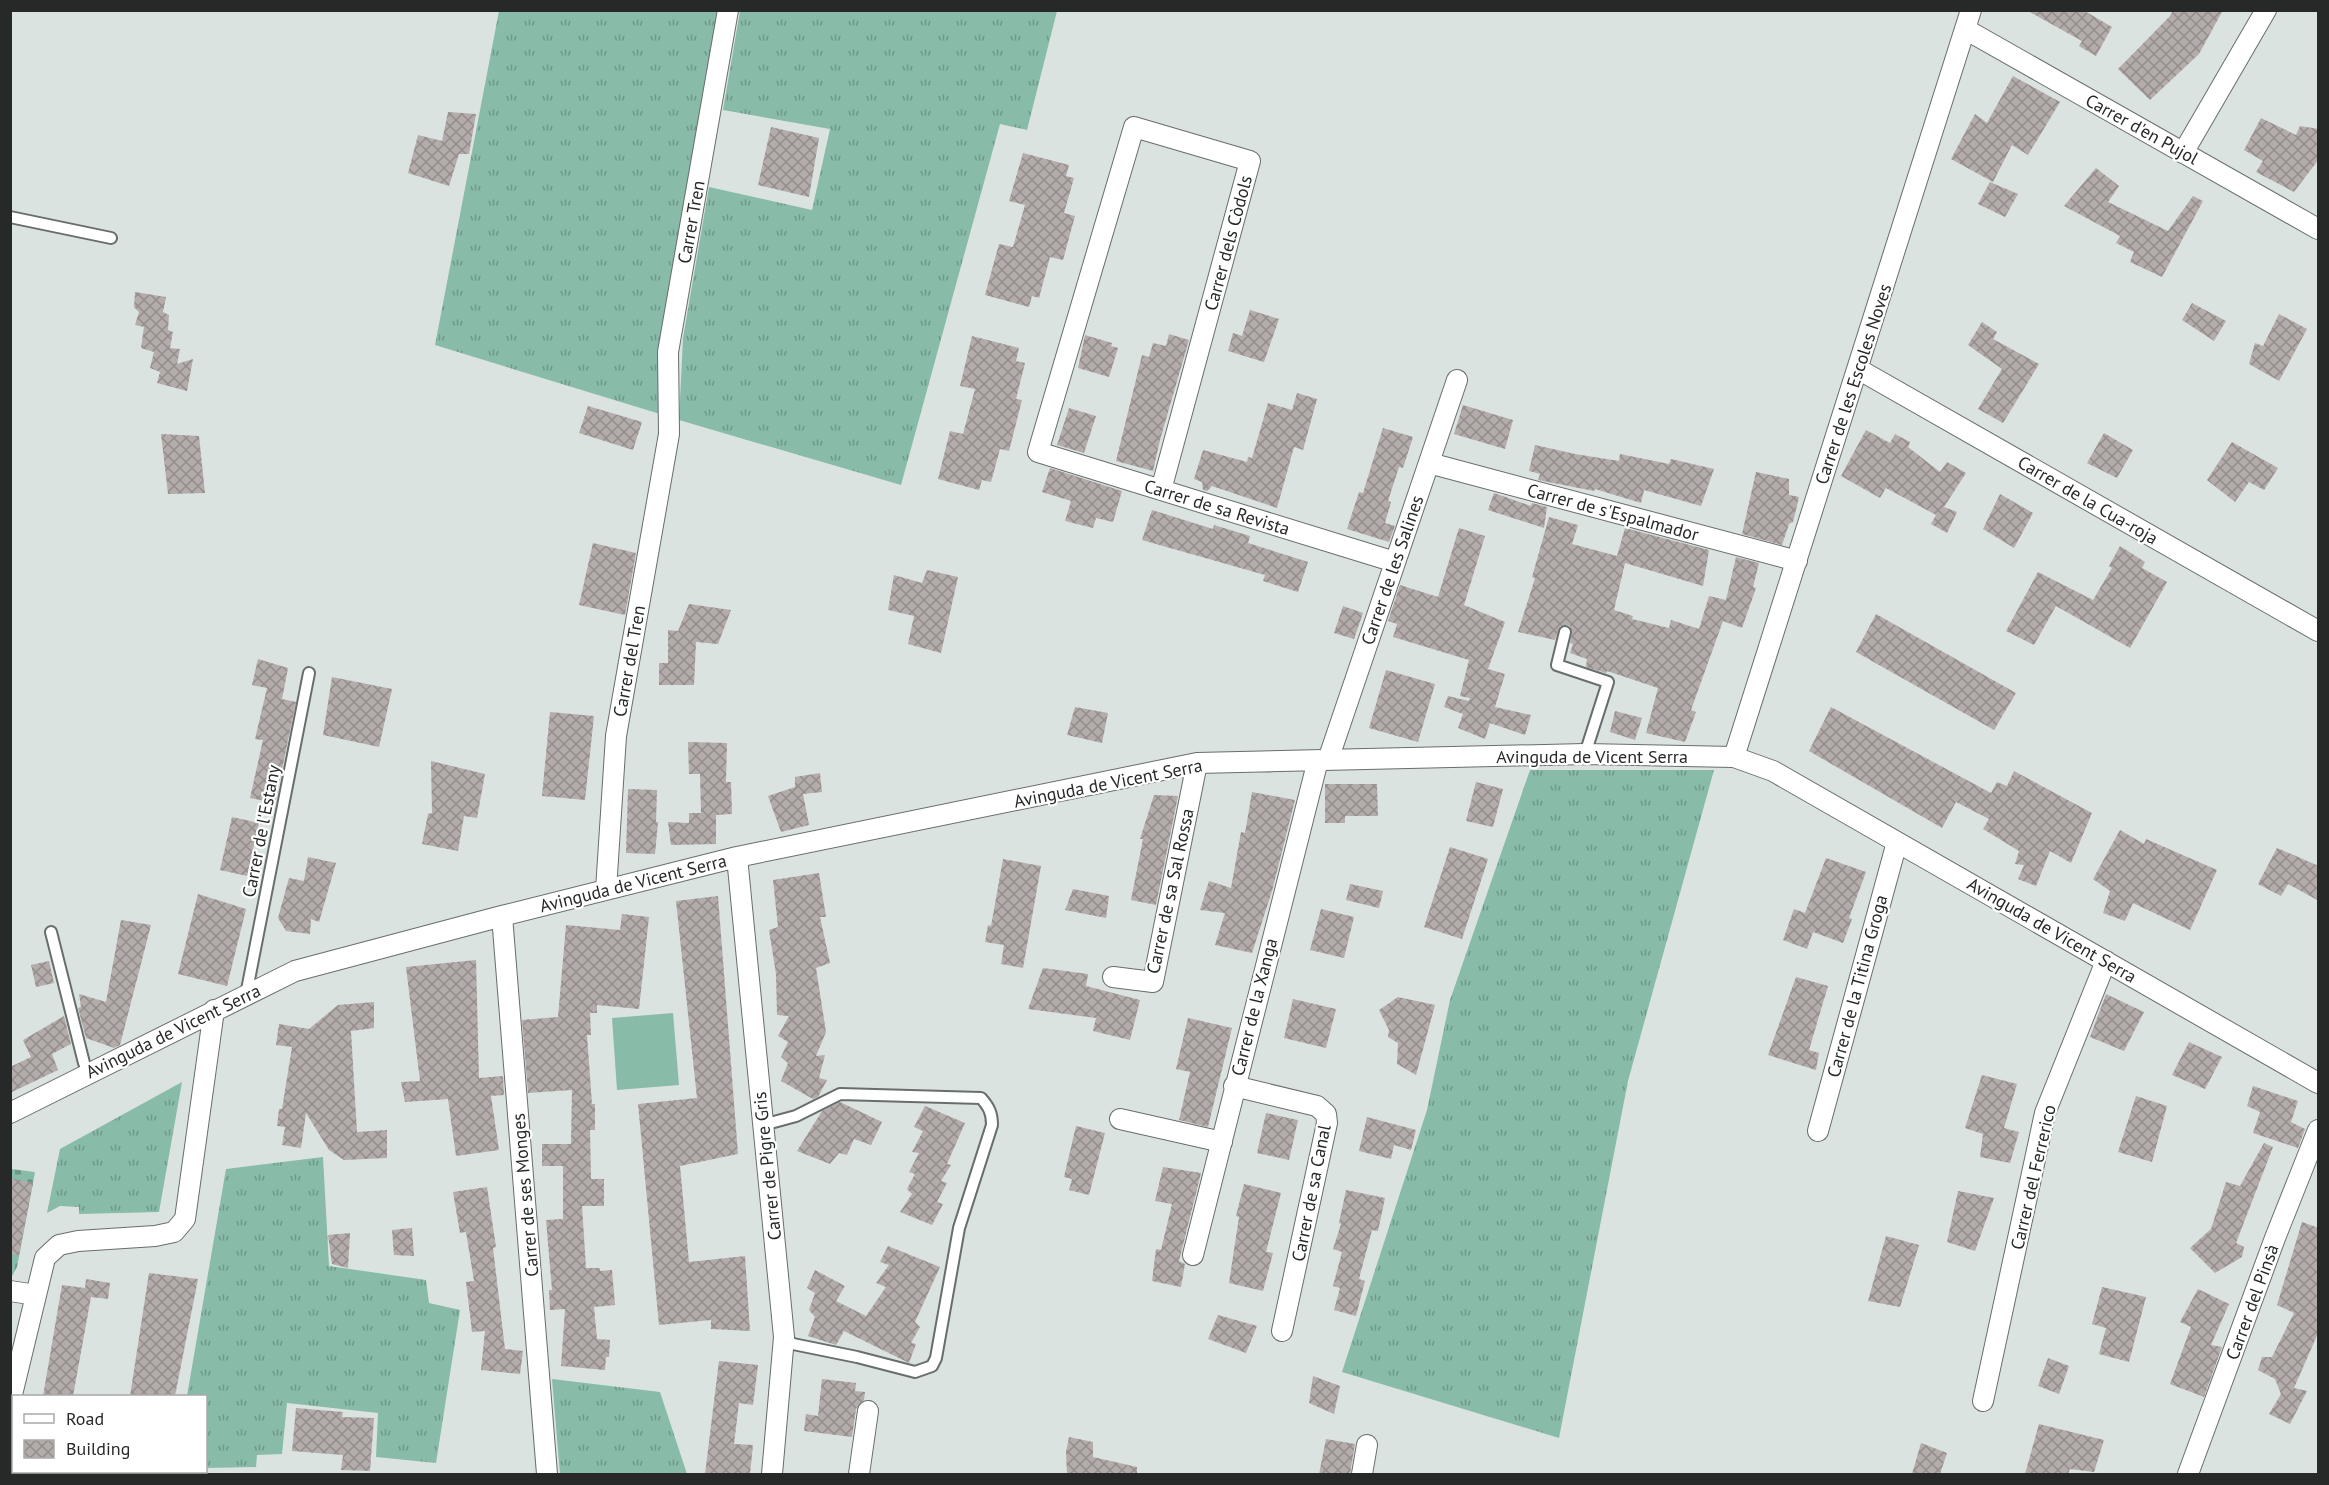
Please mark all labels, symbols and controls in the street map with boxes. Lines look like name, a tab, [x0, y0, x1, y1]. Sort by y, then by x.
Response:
street label: Carrer d'en Pujol	[2081, 88, 2203, 170]
street label: Carrer dels Còdols	[1199, 173, 1257, 313]
street label: Carrer Tren	[672, 179, 710, 265]
street label: Carrer de les Escoles Noves	[1810, 281, 1896, 487]
street label: Carrer de la Cua-roja	[2014, 450, 2162, 550]
street label: Carrer de sa Revista	[1142, 474, 1292, 540]
street label: Carrer de s'Espalmador	[1525, 478, 1701, 546]
street label: Carrer de les Salines	[1356, 492, 1428, 648]
street label: Carrer del Tren	[608, 603, 650, 719]
street label: Avinguda de Vicent Serra	[1496, 745, 1688, 768]
street label: Avinguda de Vicent Serra	[1012, 753, 1204, 813]
street label: Carrer de l'Estany	[237, 762, 285, 899]
street label: Carrer de sa Sal Rossa	[1141, 806, 1199, 976]
street label: Avinguda de Vicent Serra	[537, 849, 729, 917]
street label: Avinguda de Vicent Serra	[1963, 872, 2141, 988]
street label: Carrer de la Titina Groga	[1822, 892, 1892, 1080]
street label: Carrer de la Xanga	[1226, 936, 1282, 1078]
street label: Avinguda de Vicent Serra	[82, 979, 264, 1083]
street label: Carrer de Pigre Gris	[748, 1091, 786, 1241]
street label: Carrer del Ferrerico	[2005, 1102, 2061, 1252]
street label: Carrer de ses Monges	[506, 1112, 544, 1278]
street label: Carrer de sa Canal	[1286, 1122, 1336, 1263]
street label: Carrer del Pinsà	[2220, 1241, 2284, 1363]
legend	[12, 1395, 207, 1473]
text: Road	[66, 1407, 104, 1430]
text: Building	[66, 1437, 130, 1460]

